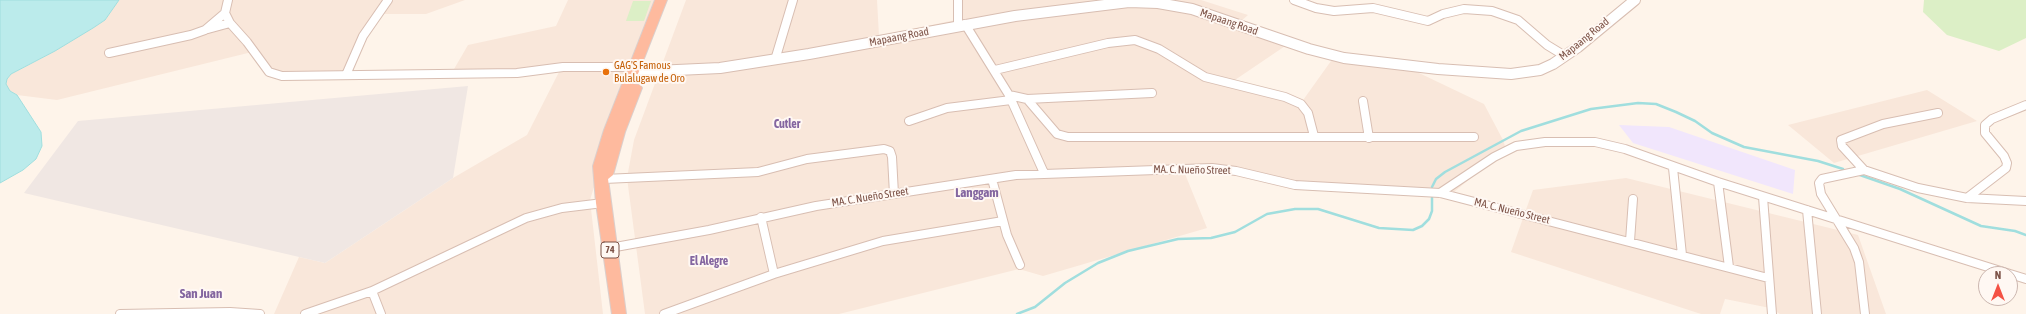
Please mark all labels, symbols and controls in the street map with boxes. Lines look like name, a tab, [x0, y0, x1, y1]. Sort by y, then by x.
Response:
street label: Mapaang Road	[1198, 6, 1260, 38]
street label: Mapaang Road	[1556, 15, 1612, 63]
street label: Mapaang Road	[868, 25, 930, 49]
place label: GAG'S Famous Bulalugaw de Oro	[614, 59, 685, 85]
marker: GAG'S Famous Bulalugaw de Oro	[601, 67, 611, 77]
district label: Cutler	[774, 117, 800, 131]
street label: MA. C. Nueño Street	[1153, 163, 1231, 177]
street label: MA. C. Nueño Street	[831, 184, 909, 210]
district label: Langgam	[955, 185, 999, 201]
street label: MA. C. Nueño Street	[1473, 195, 1551, 227]
road number: 74	[601, 242, 619, 258]
district label: El Alegre	[690, 254, 728, 268]
north arrow	[1978, 266, 2018, 306]
text: N	[1995, 269, 2001, 281]
district label: San Juan	[180, 286, 222, 302]

